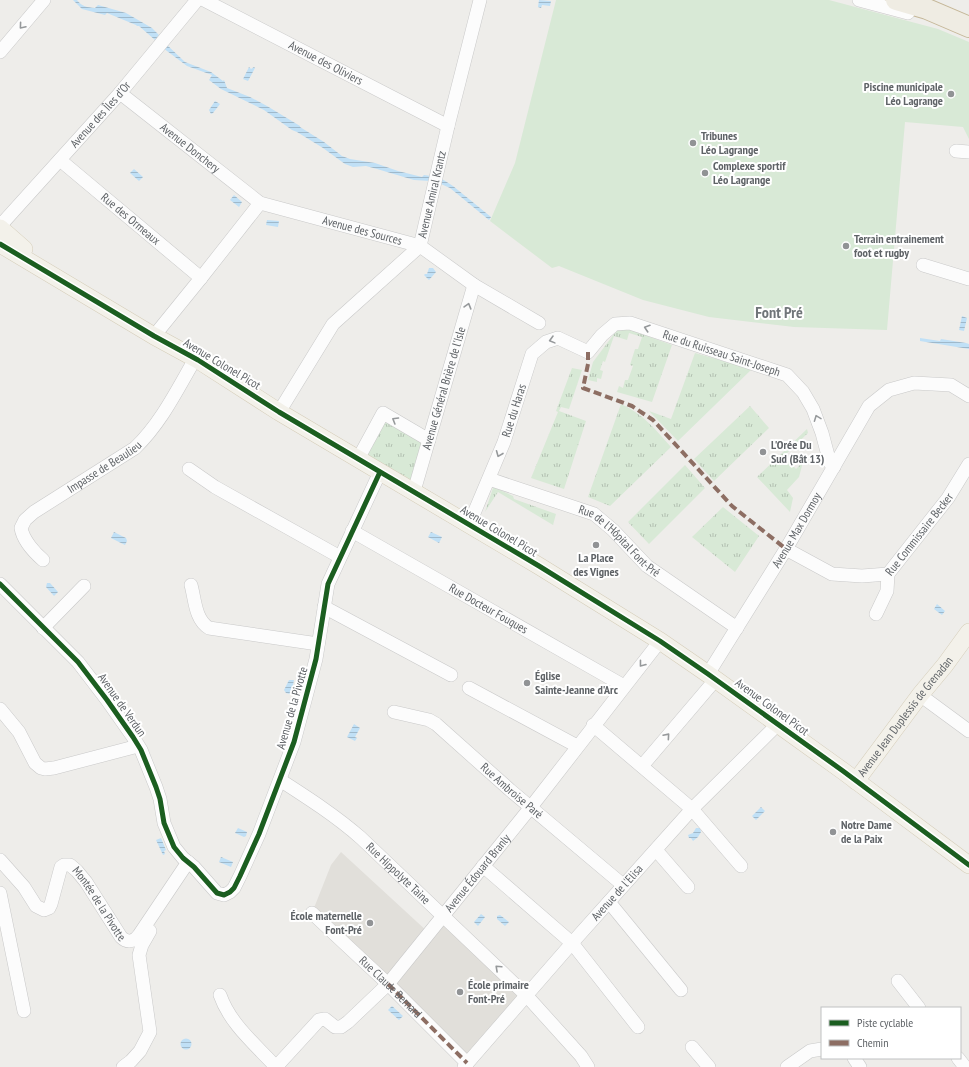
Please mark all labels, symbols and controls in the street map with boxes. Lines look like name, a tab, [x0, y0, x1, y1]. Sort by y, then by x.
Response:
one-way arrow	[19, 22, 26, 29]
street label: Avenue des Oliviers	[286, 37, 366, 88]
street label: Avenue des Îles d'Or	[66, 78, 134, 150]
place label: Piscine municipale Léo Lagrange	[864, 79, 943, 108]
marker: Piscine municipale Léo Lagrange	[946, 89, 956, 99]
street label: Avenue Donchery	[157, 119, 224, 176]
place label: Tribunes Léo Lagrange	[701, 128, 758, 157]
marker: Tribunes Léo Lagrange	[688, 138, 698, 148]
street label: Avenue Amiral Krantz	[414, 149, 449, 239]
place label: Complexe sportif Léo Lagrange	[713, 158, 786, 187]
marker: Complexe sportif Léo Lagrange	[700, 168, 710, 178]
street label: Rue des Ormeaux	[98, 190, 164, 248]
street label: Avenue des Sources	[321, 212, 404, 248]
place label: Terrain entrainement foot et rugby	[854, 231, 944, 260]
marker: Terrain entrainement foot et rugby	[841, 241, 851, 251]
district label: Font Pré	[755, 302, 803, 322]
one-way arrow	[463, 303, 472, 310]
street label: Avenue Général Brière de l'Isle	[418, 325, 468, 451]
one-way arrow	[644, 325, 651, 333]
street label: Rue du Ruisseau Saint-Joseph	[661, 326, 782, 379]
street label: Avenue Colonel Picot	[181, 335, 264, 393]
one-way arrow	[549, 336, 556, 344]
street label: Rue du Haras	[498, 382, 529, 439]
one-way arrow	[813, 414, 821, 421]
one-way arrow	[392, 417, 399, 425]
place label: L'Orée Du Sud (Bât 13)	[771, 437, 824, 466]
street label: Impasse de Beaulieu	[64, 438, 145, 496]
marker: L'Orée Du Sud (Bât 13)	[758, 447, 768, 457]
one-way arrow	[496, 449, 504, 457]
street label: Avenue Max Dormoy	[768, 489, 824, 570]
street label: Rue Commissaire Becker	[882, 490, 957, 578]
street label: Rue de l'Hôpital Font-Pré	[577, 501, 663, 580]
street label: Avenue Colonel Picot	[458, 502, 541, 560]
marker: La Place des Vignes	[591, 540, 601, 550]
place label: La Place des Vignes	[573, 550, 619, 579]
street label: Rue Docteur Fouques	[447, 580, 531, 637]
street label: Avenue Jean Duplessis de Grenadan	[854, 653, 956, 779]
one-way arrow	[640, 659, 647, 666]
street label: Avenue de la Pivotte	[273, 665, 310, 751]
place label: Église Sainte-Jeanne d'Arc	[535, 668, 619, 697]
street label: Avenue de Verdun	[95, 670, 150, 739]
street label: Avenue Colonel Picot	[733, 675, 813, 739]
marker: Église Sainte-Jeanne d'Arc	[522, 678, 532, 688]
one-way arrow	[662, 734, 669, 741]
street label: Rue Ambroise Paré	[478, 759, 546, 822]
place label: Notre Dame de la Paix	[841, 817, 892, 846]
marker: Notre Dame de la Paix	[828, 827, 838, 837]
street label: Avenue Édouard Branly	[441, 830, 514, 915]
street label: Rue Hippolyte Taine	[363, 839, 434, 907]
street label: Avenue de l'Elisa	[588, 861, 646, 923]
street label: Montée de la Pivotte	[69, 863, 129, 944]
place label: École maternelle Font-Pré	[290, 908, 362, 937]
marker: École maternelle Font-Pré	[365, 918, 375, 928]
street label: Rue Claude Bernard	[356, 953, 425, 1021]
one-way arrow	[495, 965, 503, 973]
place label: École primaire Font-Pré	[468, 977, 529, 1006]
marker: École primaire Font-Pré	[455, 987, 465, 997]
legend	[821, 1007, 961, 1059]
text: Piste cyclable	[857, 1015, 913, 1030]
text: Chemin	[857, 1035, 888, 1050]

